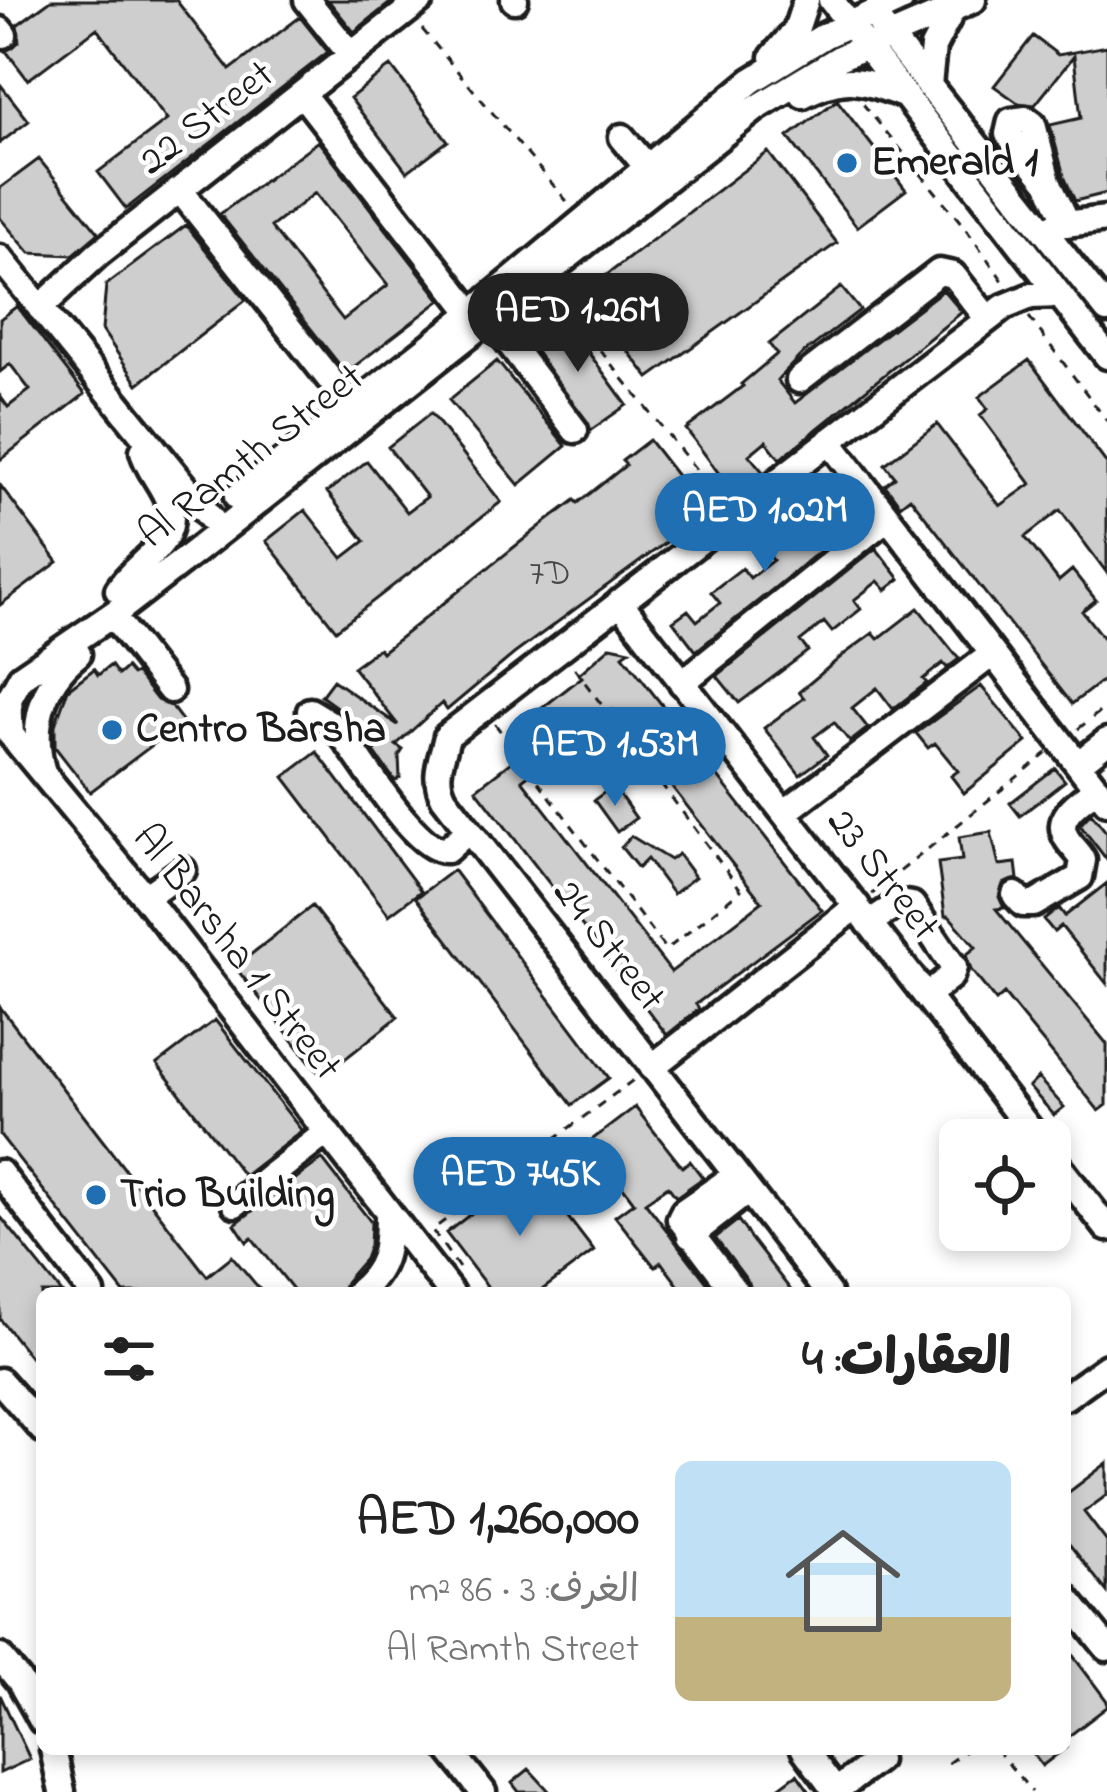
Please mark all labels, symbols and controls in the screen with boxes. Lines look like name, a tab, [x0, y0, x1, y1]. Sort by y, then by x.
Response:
street label: 22 Street	[126, 46, 288, 192]
place label: Emerald 1	[871, 133, 1039, 194]
marker: Emerald 1	[834, 150, 860, 176]
pin: AED 1.26M	[441, 273, 715, 375]
text: AED 1.26M	[495, 283, 661, 340]
street label: Al Ramth Street	[126, 349, 378, 565]
pin: AED 1.02M	[628, 473, 902, 575]
text: AED 1.02M	[682, 483, 848, 540]
house number: 7D	[529, 549, 571, 602]
place label: Centro Barsha	[136, 700, 386, 761]
pin: AED 1.53M	[478, 707, 752, 809]
marker: Centro Barsha	[99, 717, 125, 743]
text: AED 1.53M	[531, 717, 699, 774]
street label: 23 Street	[810, 795, 954, 955]
street label: Al Barsha 1 Street	[116, 811, 356, 1095]
street label: 24 Street	[536, 866, 680, 1026]
map controls	[939, 1119, 1071, 1251]
button: locate	[939, 1119, 1071, 1251]
pin: AED 745K	[396, 1137, 644, 1239]
text: AED 745K	[440, 1147, 600, 1204]
place label: Trio Building	[120, 1165, 335, 1227]
marker: Trio Building	[83, 1182, 109, 1208]
text: العقارات: 4	[802, 1323, 1011, 1398]
icon: filters	[96, 1326, 162, 1392]
text: AED 1,260,000	[357, 1483, 639, 1558]
icon: home	[771, 1509, 915, 1653]
text: الغرف: 3 · 86 m²	[409, 1563, 639, 1620]
text: Al Ramth Street	[386, 1622, 639, 1679]

